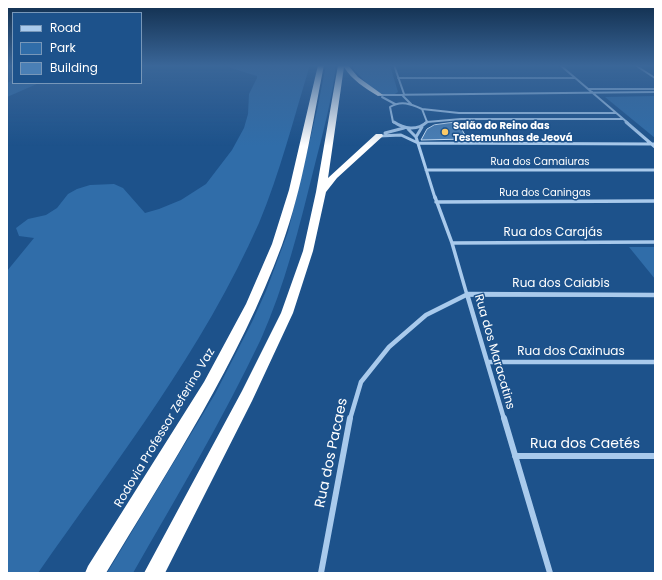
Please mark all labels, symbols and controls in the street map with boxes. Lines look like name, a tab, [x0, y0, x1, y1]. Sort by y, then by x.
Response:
legend	[12, 12, 142, 84]
text: Road	[50, 19, 81, 36]
text: Park	[50, 39, 76, 56]
text: Building	[50, 59, 98, 76]
place label: Salão do Reino das Testemunhas de Jeová	[453, 120, 573, 144]
marker: Salão do Reino das Testemunhas de Jeová	[440, 127, 450, 137]
street label: Rua dos Camaiuras	[490, 156, 590, 168]
street label: Rua dos Caningas	[499, 187, 591, 199]
street label: Rua dos Carajás	[504, 226, 602, 240]
street label: Rua dos Caiabis	[512, 277, 610, 291]
street label: Rua dos Maracatins	[471, 293, 517, 411]
street label: Rua dos Caxinuas	[517, 345, 625, 359]
street label: Rodovia Professor Zeferino Vaz	[112, 346, 218, 510]
street label: Rua dos Pacaes	[312, 397, 352, 509]
street label: Rua dos Caetés	[530, 436, 640, 452]

